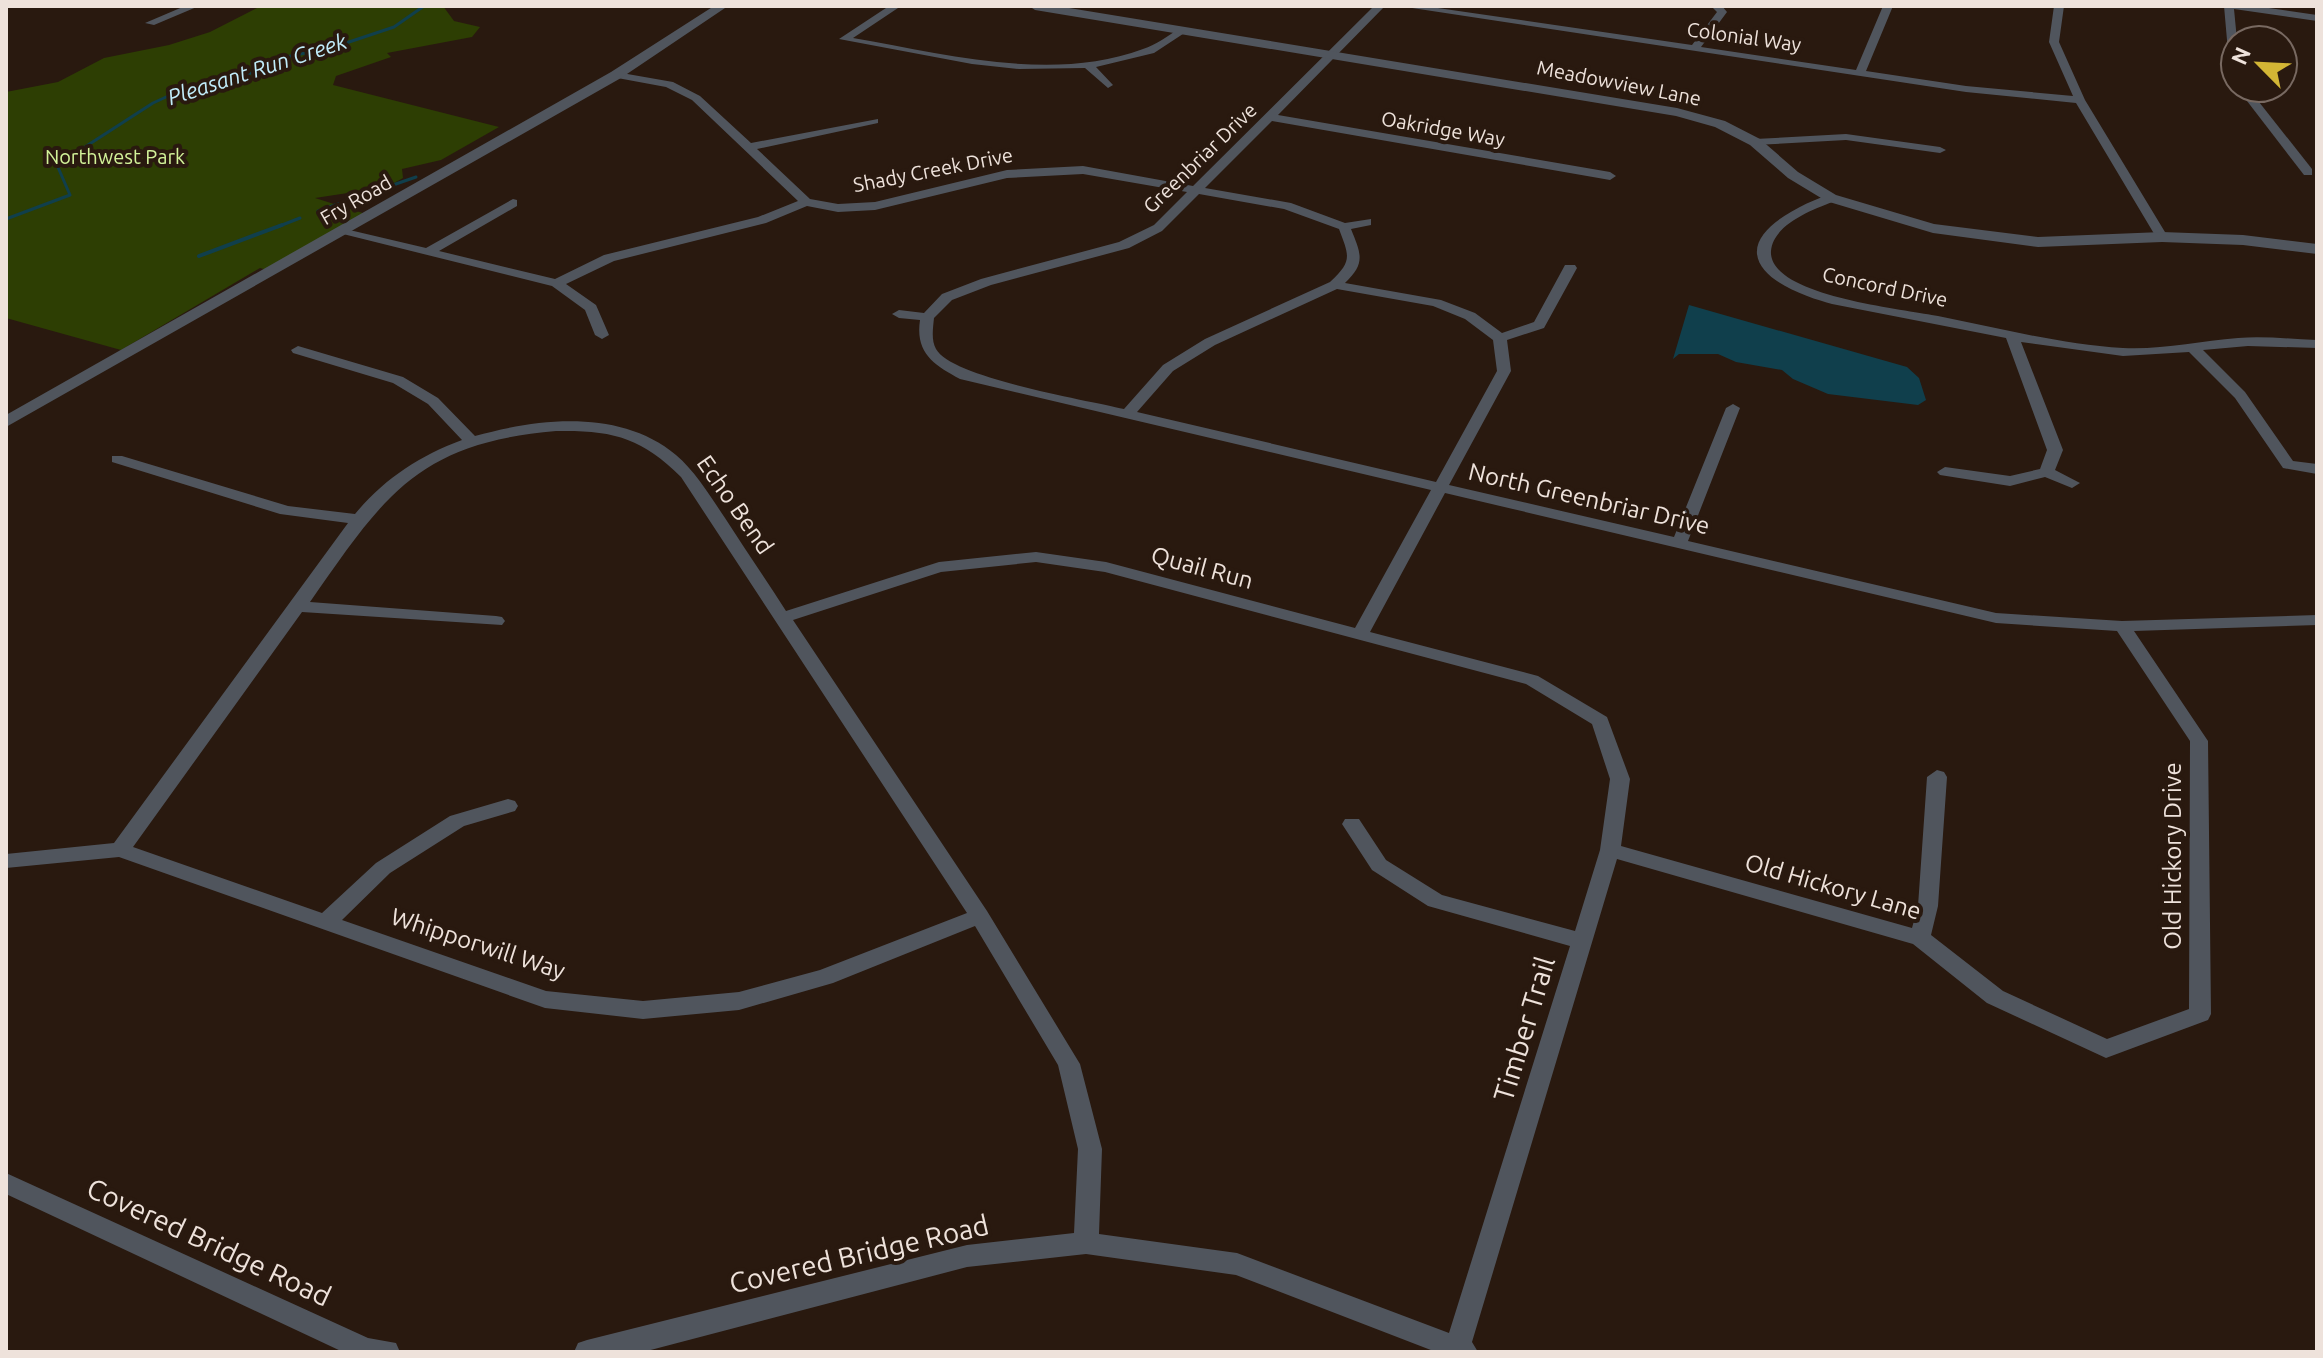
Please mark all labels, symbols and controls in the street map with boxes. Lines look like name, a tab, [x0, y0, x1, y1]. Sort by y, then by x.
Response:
street label: Colonial Way	[1685, 17, 1803, 56]
north arrow	[2219, 24, 2299, 104]
water label: Pleasant Run Creek	[164, 28, 350, 109]
text: N	[2226, 43, 2255, 68]
street label: Meadowview Lane	[1535, 55, 1703, 110]
street label: Greenbriar Drive	[1138, 98, 1261, 217]
street label: Oakridge Way	[1379, 106, 1507, 151]
street label: Shady Creek Drive	[851, 143, 1015, 196]
park label: Northwest Park	[45, 145, 185, 168]
street label: Fry Road	[316, 170, 396, 229]
street label: Concord Drive	[1820, 262, 1950, 311]
street label: Echo Bend	[692, 450, 779, 559]
street label: North Greenbriar Drive	[1466, 458, 1712, 539]
street label: Quail Run	[1148, 541, 1256, 594]
street label: Old Hickory Drive	[2159, 762, 2186, 950]
street label: Old Hickory Lane	[1742, 848, 1924, 925]
street label: Whipporwill Way	[388, 903, 569, 985]
street label: Timber Trail	[1487, 953, 1560, 1105]
street label: Covered Bridge Road	[82, 1171, 336, 1312]
street label: Covered Bridge Road	[726, 1209, 992, 1298]

